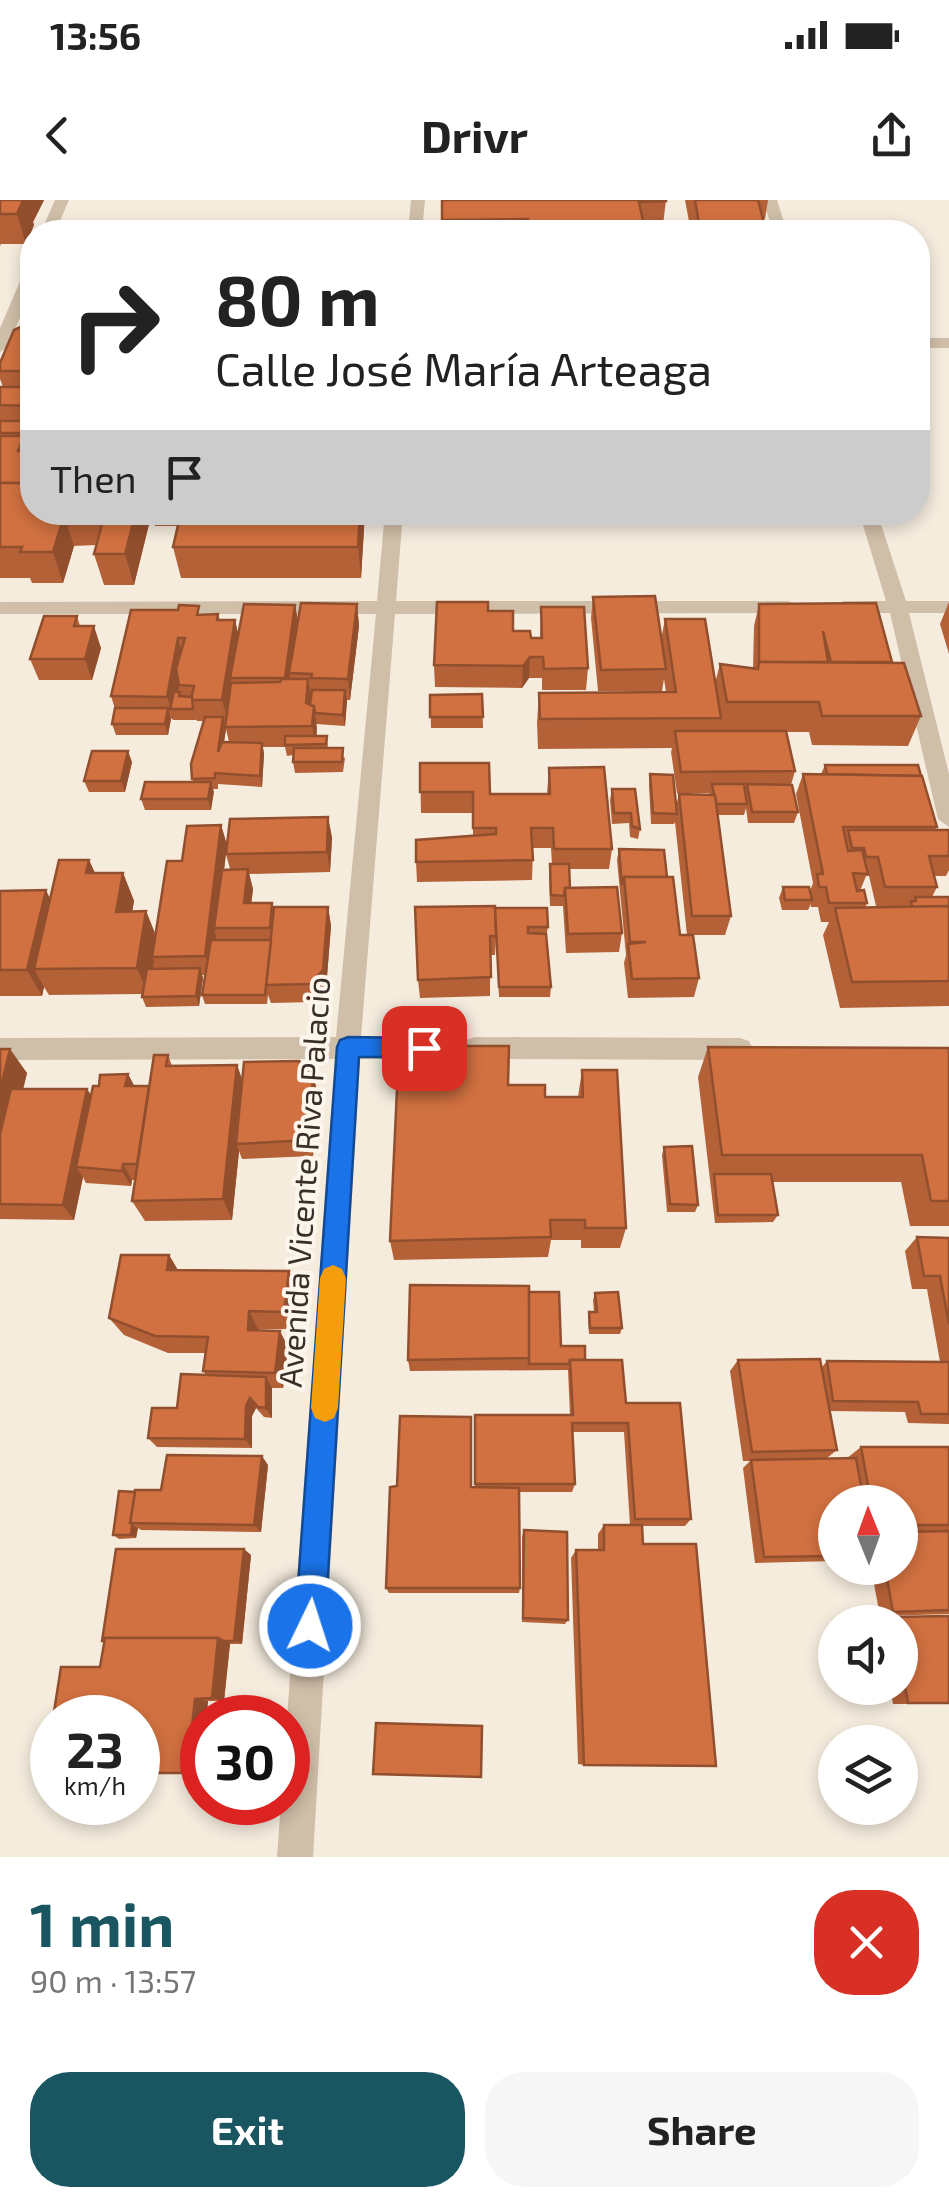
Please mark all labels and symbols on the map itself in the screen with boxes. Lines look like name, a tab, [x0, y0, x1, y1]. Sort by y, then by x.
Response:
street label: Avenida Vicente Riva Palacio	[270, 975, 336, 1388]
pin	[382, 1006, 467, 1091]
north arrow	[818, 1485, 918, 1585]
position arrow	[258, 1574, 362, 1678]
speed limit sign: 30	[180, 1695, 310, 1825]

